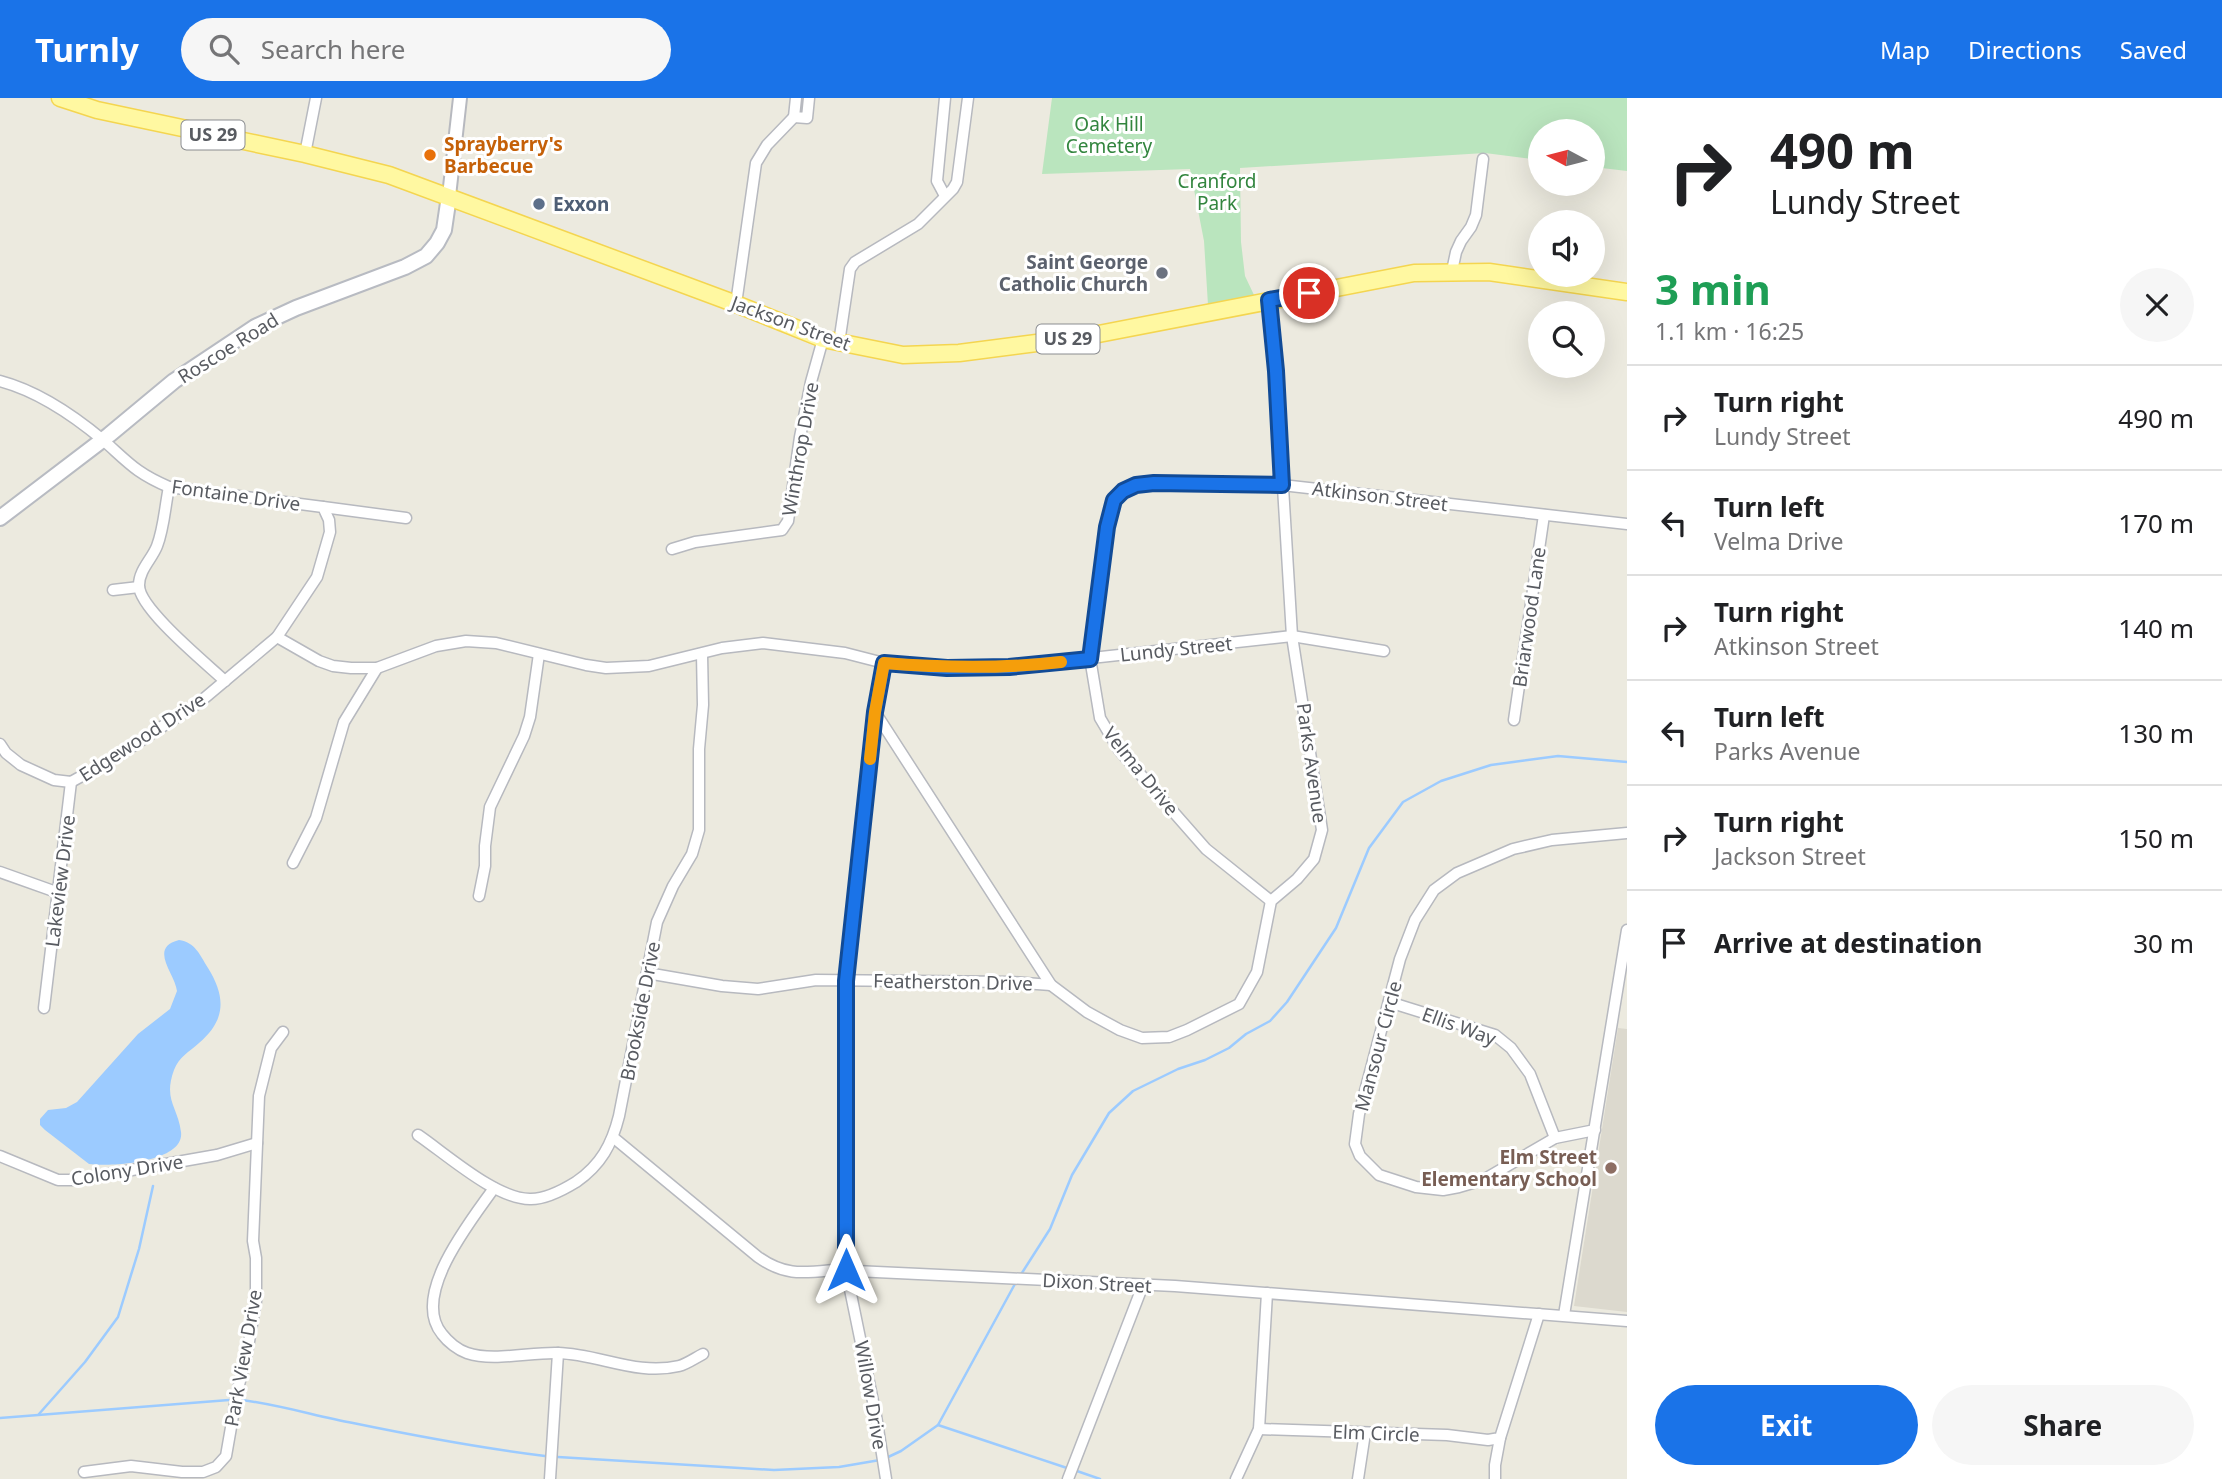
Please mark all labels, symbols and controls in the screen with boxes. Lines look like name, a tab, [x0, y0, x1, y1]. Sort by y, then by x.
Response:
search box	[181, 18, 671, 81]
text: Turnly	[35, 27, 139, 72]
icon: search	[205, 30, 243, 68]
text: Search here	[261, 31, 405, 67]
text: Map	[1880, 33, 1930, 66]
text: Directions	[1968, 33, 2082, 66]
text: Saved	[2120, 33, 2187, 66]
park label: Oak Hill Cemetery	[1066, 111, 1152, 159]
text: 490 m	[1770, 117, 1915, 183]
north arrow	[1528, 119, 1605, 196]
map controls	[1528, 119, 1605, 378]
road number: US 29	[182, 120, 244, 150]
icon: right	[1655, 126, 1746, 217]
place label: Sprayberry's Barbecue	[444, 131, 563, 179]
marker: Sprayberry's Barbecue	[422, 147, 438, 163]
park label: Cranford Park	[1177, 168, 1257, 216]
text: Lundy Street	[1770, 180, 1960, 223]
place label: Exxon	[553, 191, 609, 217]
marker: Exxon	[531, 196, 547, 212]
button: sound	[1528, 210, 1605, 287]
place label: Saint George Catholic Church	[999, 249, 1148, 297]
text: 3 min	[1655, 260, 1771, 317]
pin	[1279, 263, 1339, 323]
marker: Saint George Catholic Church	[1154, 265, 1170, 281]
button: close	[2120, 268, 2194, 342]
icon: arrive	[1290, 274, 1328, 312]
street label: Jackson Street	[726, 289, 855, 357]
button: search	[1528, 301, 1605, 378]
street label: Roscoe Road	[173, 307, 283, 389]
text: 1.1 km · 16:25	[1655, 315, 1804, 347]
road number: US 29	[1036, 325, 1100, 354]
street label: Winthrop Drive	[775, 380, 825, 518]
text: Turn right	[1714, 384, 1844, 420]
icon: right	[1655, 399, 1693, 437]
text: 490 m	[2118, 400, 2194, 436]
text: Lundy Street	[1714, 420, 1851, 452]
street label: Fontaine Drive	[170, 473, 302, 517]
street label: Atkinson Street	[1311, 475, 1449, 517]
text: Turn left	[1714, 489, 1825, 525]
icon: left	[1655, 504, 1693, 542]
text: 170 m	[2118, 505, 2194, 541]
text: Velma Drive	[1714, 525, 1844, 557]
street label: Briarwood Lane	[1506, 545, 1552, 689]
text: Turn right	[1714, 594, 1844, 630]
icon: right	[1655, 609, 1693, 647]
text: 140 m	[2118, 610, 2194, 646]
street label: Lundy Street	[1119, 630, 1234, 668]
text: Atkinson Street	[1714, 630, 1879, 662]
street label: Edgewood Drive	[74, 686, 210, 788]
text: Turn left	[1714, 699, 1825, 735]
street label: Parks Avenue	[1291, 701, 1333, 825]
icon: left	[1655, 714, 1693, 752]
text: 130 m	[2118, 715, 2194, 751]
street label: Velma Drive	[1097, 721, 1185, 821]
text: Parks Avenue	[1714, 735, 1860, 767]
text: Turn right	[1714, 804, 1844, 840]
street label: Lakeview Drive	[39, 813, 81, 949]
icon: right	[1655, 819, 1693, 857]
text: 150 m	[2118, 820, 2194, 856]
text: Jackson Street	[1714, 840, 1866, 872]
icon: arrive	[1655, 924, 1693, 962]
text: Arrive at destination	[1714, 925, 1983, 961]
text: 30 m	[2133, 925, 2194, 961]
street label: Brookside Drive	[614, 939, 666, 1083]
street label: Featherston Drive	[873, 968, 1033, 996]
street label: Mansour Circle	[1348, 978, 1408, 1114]
street label: Ellis Way	[1418, 1001, 1500, 1051]
place label: Elm Street Elementary School	[1421, 1144, 1597, 1192]
street label: Colony Drive	[69, 1148, 185, 1192]
marker: Elm Street Elementary School	[1603, 1160, 1619, 1176]
position arrow	[809, 1233, 883, 1307]
street label: Dixon Street	[1042, 1267, 1153, 1299]
street label: Park View Drive	[218, 1287, 268, 1429]
street label: Willow Drive	[849, 1338, 893, 1452]
button: Exit	[1655, 1385, 1918, 1465]
button: Share	[1932, 1385, 2194, 1465]
street label: Elm Circle	[1332, 1418, 1420, 1448]

